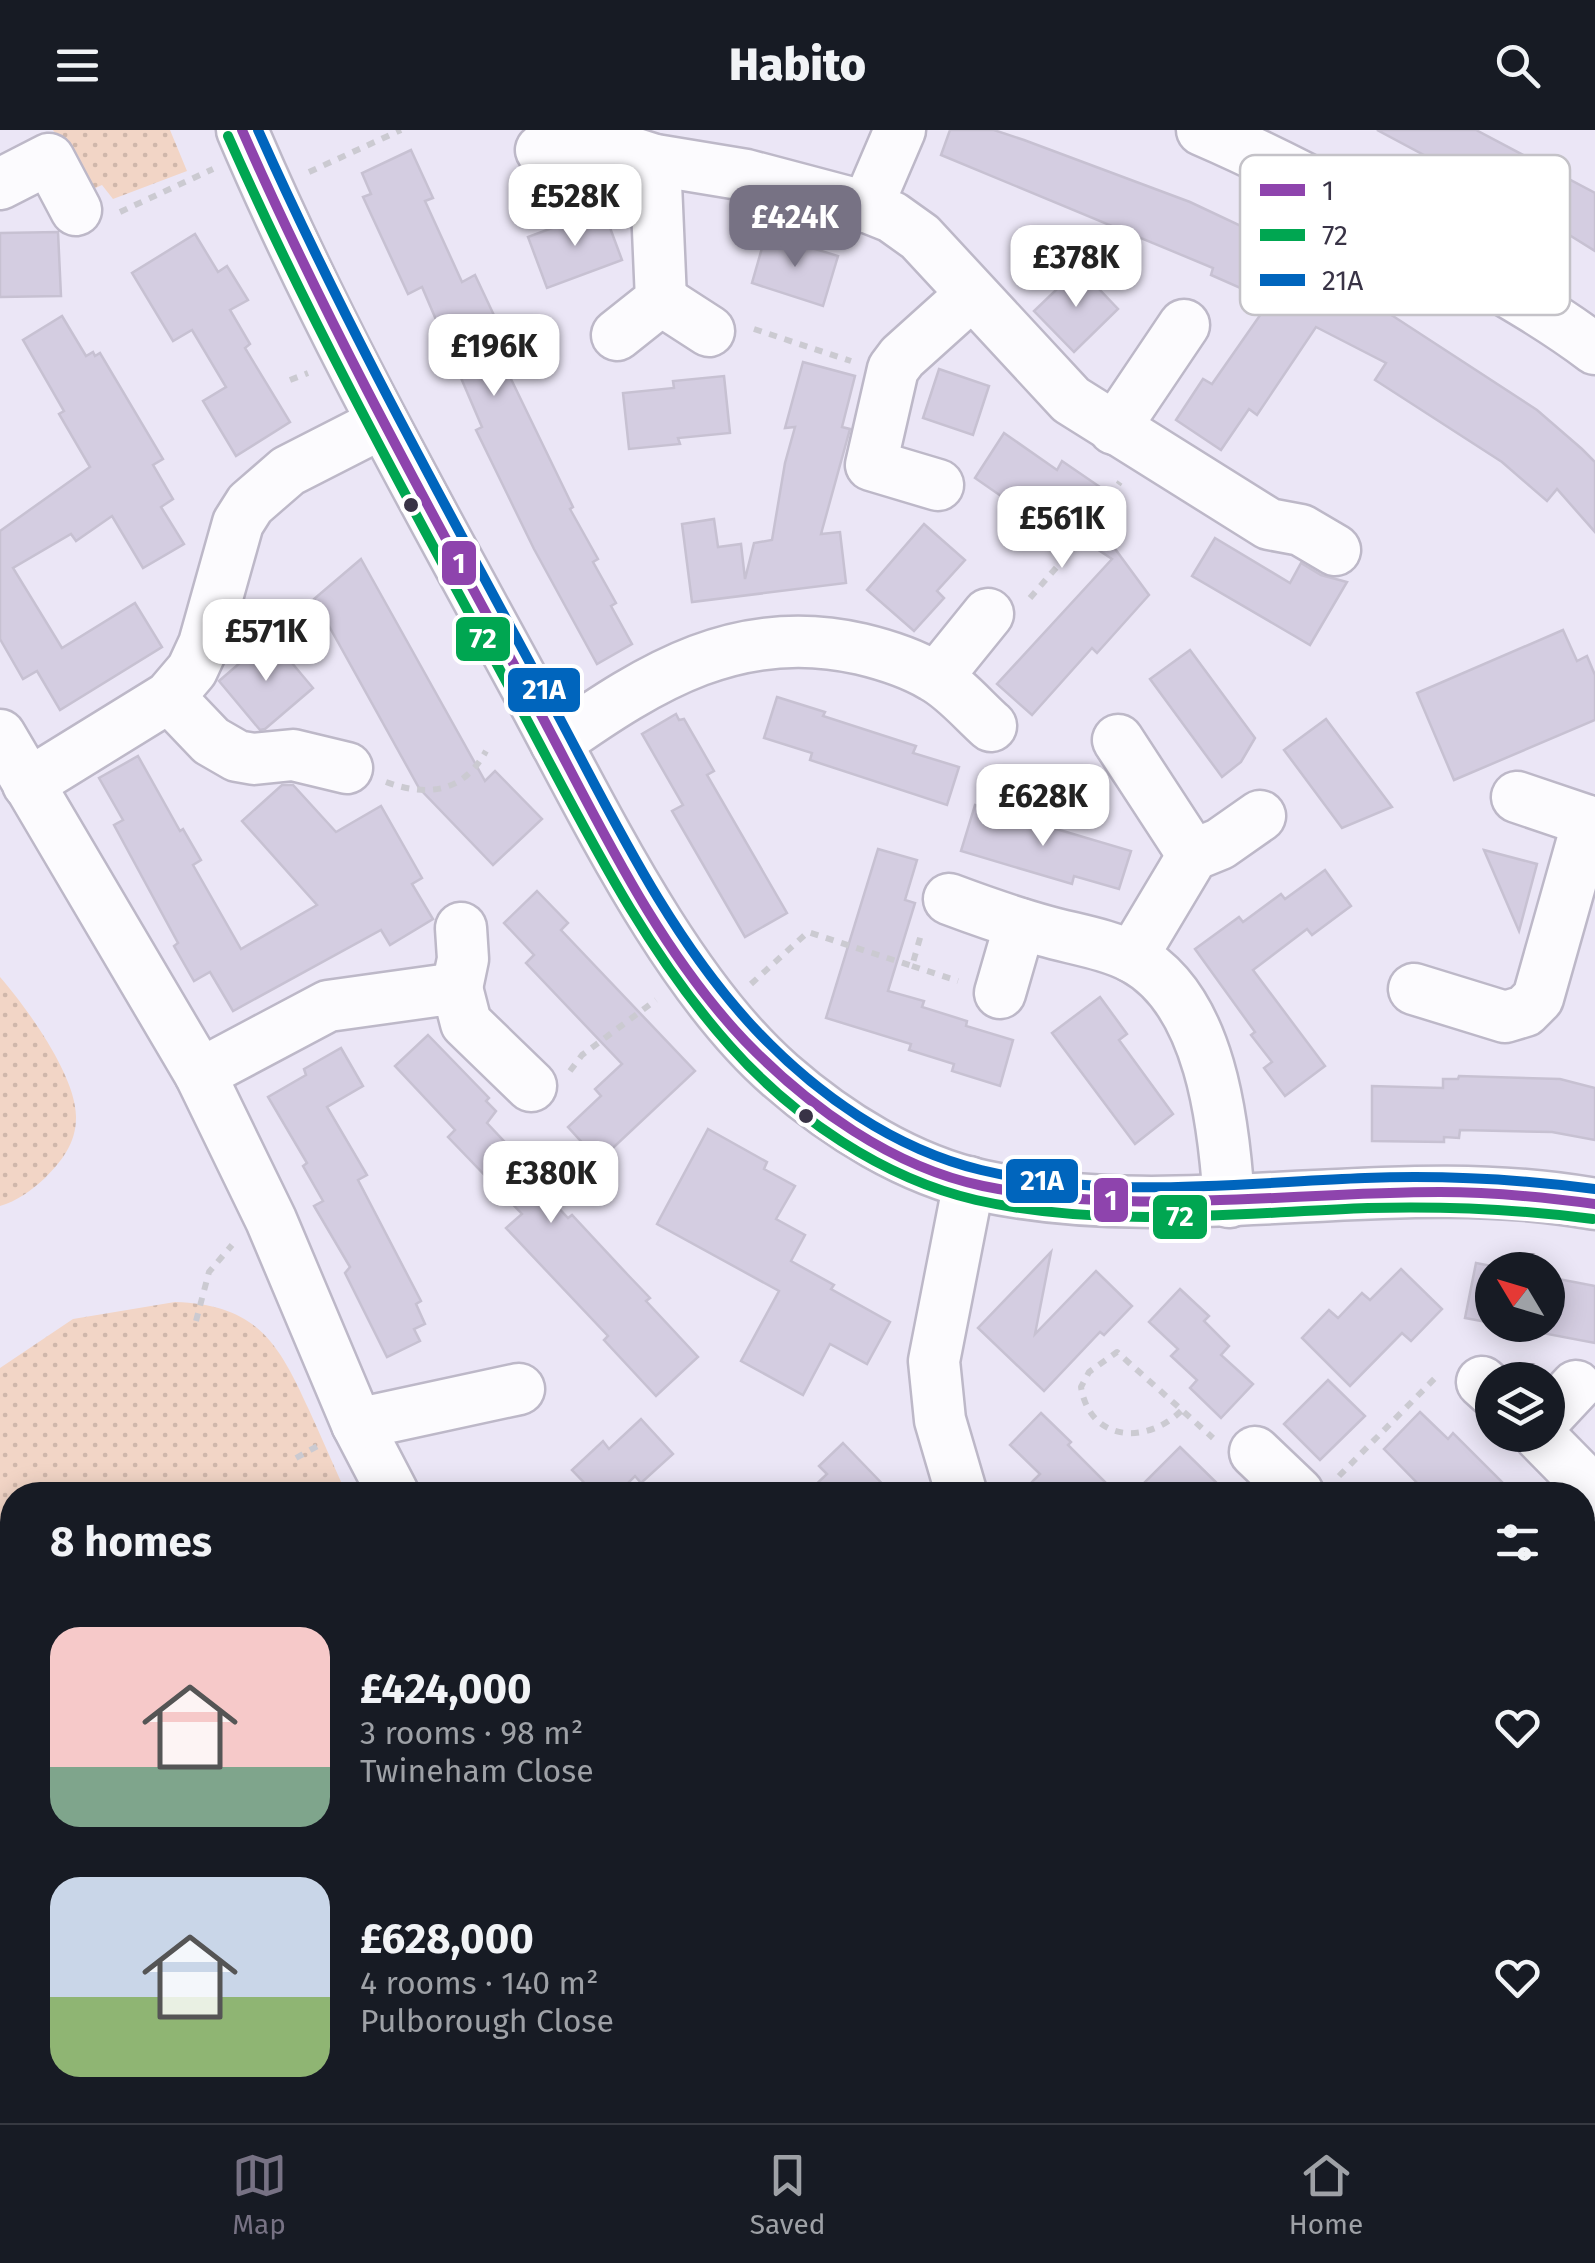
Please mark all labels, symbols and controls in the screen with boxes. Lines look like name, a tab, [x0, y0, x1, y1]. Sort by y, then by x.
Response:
icon: menu	[50, 38, 105, 93]
text: Habito	[729, 38, 866, 92]
icon: search	[1490, 38, 1545, 93]
legend	[1240, 155, 1570, 315]
pin: £528K	[505, 164, 645, 249]
text: 1	[1322, 174, 1334, 207]
text: £528K	[531, 177, 619, 215]
pin: £424K	[725, 185, 865, 270]
text: £424K	[751, 198, 839, 236]
text: 72	[1322, 219, 1348, 252]
pin: £378K	[1006, 225, 1146, 310]
text: £378K	[1032, 238, 1120, 276]
text: 21A	[1322, 264, 1363, 297]
pin: £196K	[424, 314, 564, 399]
text: £196K	[450, 327, 538, 365]
pin: £561K	[992, 486, 1132, 571]
unlabelled marker	[401, 495, 421, 515]
text: £561K	[1019, 499, 1105, 537]
line badge: 1	[440, 539, 478, 587]
text: 1	[453, 547, 466, 580]
pin: £571K	[196, 599, 336, 684]
text: £571K	[225, 612, 307, 650]
line badge: 72	[454, 615, 512, 663]
text: 72	[469, 622, 497, 655]
line badge: 21A	[506, 666, 582, 714]
text: 21A	[522, 673, 566, 706]
pin: £628K	[973, 764, 1113, 849]
text: £628K	[998, 777, 1088, 815]
unlabelled marker	[796, 1106, 816, 1126]
pin: £380K	[481, 1141, 621, 1226]
text: £380K	[505, 1154, 597, 1192]
line badge: 21A	[1004, 1157, 1080, 1205]
text: 21A	[1020, 1164, 1064, 1197]
line badge: 1	[1092, 1176, 1130, 1224]
text: 1	[1105, 1184, 1118, 1217]
line badge: 72	[1151, 1193, 1209, 1241]
text: 72	[1166, 1200, 1194, 1233]
north arrow	[1475, 1252, 1565, 1342]
map controls	[1475, 1252, 1565, 1452]
button: layers	[1475, 1362, 1565, 1452]
icon: filters	[1490, 1515, 1545, 1570]
text: 8 homes	[50, 1517, 212, 1567]
text: £424,000	[360, 1664, 532, 1714]
icon: home	[130, 1667, 250, 1787]
icon: heart	[1490, 1700, 1545, 1755]
text: 3 rooms · 98 m²	[360, 1714, 583, 1752]
text: Twineham Close	[360, 1752, 594, 1790]
text: £628,000	[360, 1914, 534, 1964]
icon: home	[130, 1917, 250, 2037]
icon: heart	[1490, 1950, 1545, 2005]
text: 4 rooms · 140 m²	[360, 1964, 599, 2002]
text: Pulborough Close	[360, 2002, 614, 2040]
tab: Map	[232, 2148, 287, 2241]
tab: Saved	[750, 2148, 826, 2241]
tab: Home	[1289, 2148, 1363, 2241]

